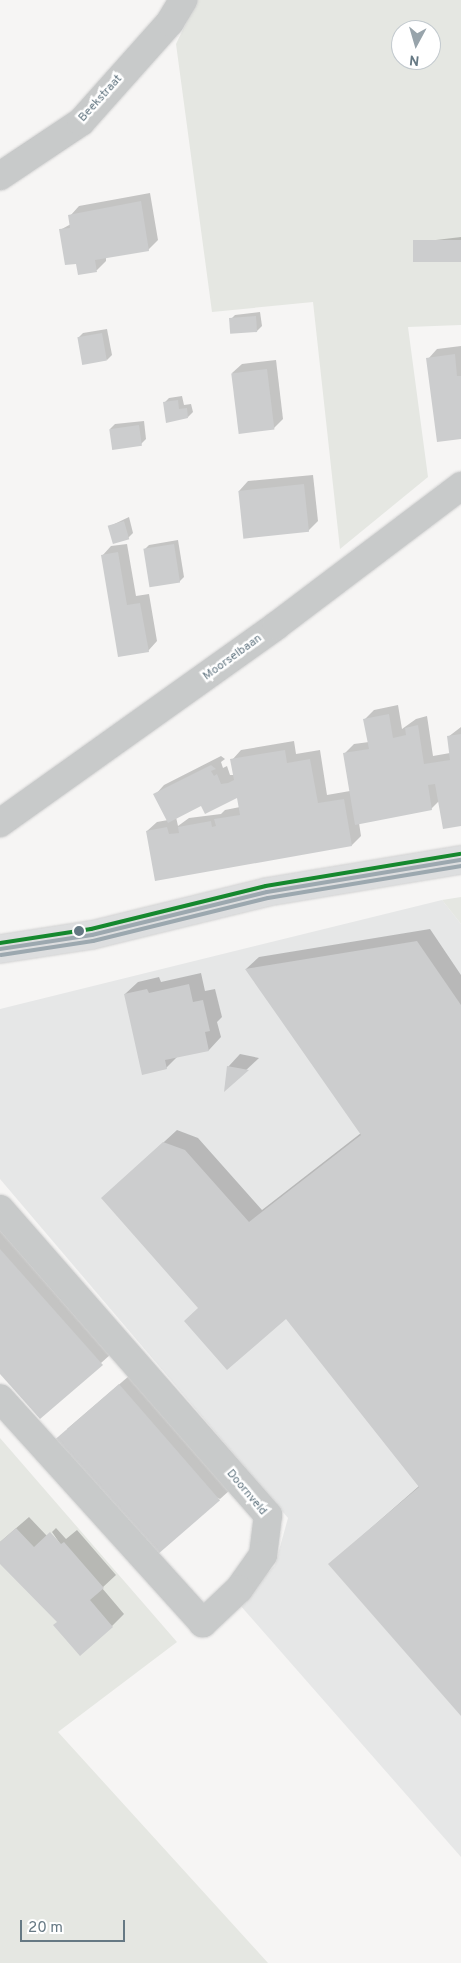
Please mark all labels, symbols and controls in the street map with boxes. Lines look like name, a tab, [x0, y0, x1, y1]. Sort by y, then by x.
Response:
north arrow	[391, 20, 441, 70]
text: N	[409, 50, 420, 68]
street label: Beekstraat	[76, 73, 126, 125]
street label: Moorselbaan	[201, 632, 265, 684]
unlabelled marker	[74, 926, 84, 936]
street label: Doornveld	[223, 1467, 269, 1519]
scale bar	[22, 1910, 128, 1942]
text: 20 m	[28, 1919, 63, 1938]

